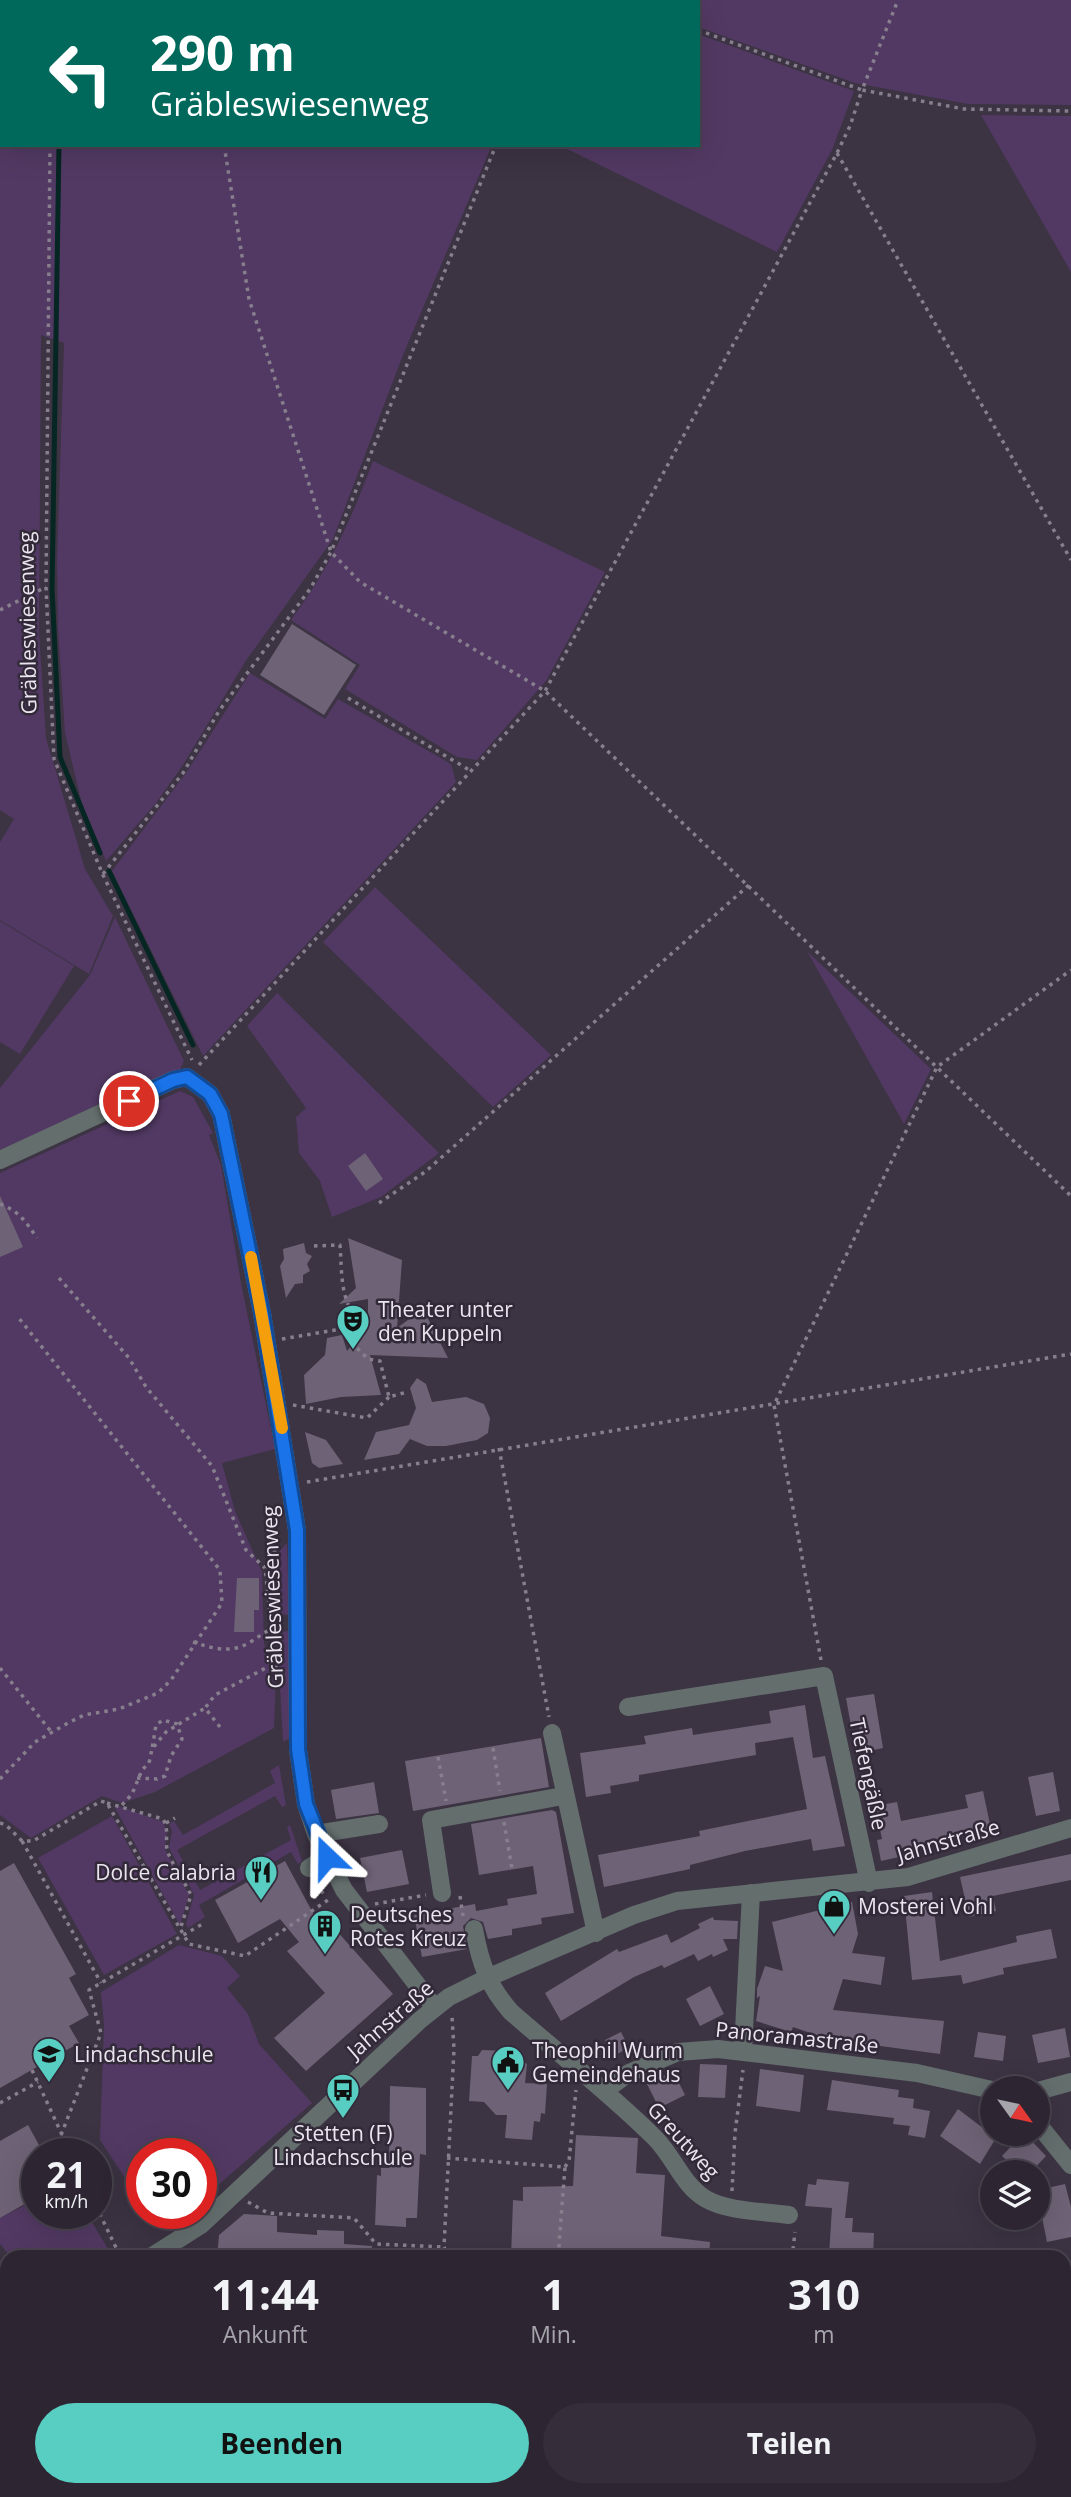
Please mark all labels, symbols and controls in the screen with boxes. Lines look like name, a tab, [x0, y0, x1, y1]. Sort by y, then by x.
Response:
text: 290 m	[150, 19, 295, 85]
icon: left	[35, 28, 126, 119]
text: Gräbleswiesenweg	[150, 82, 429, 125]
street label: Gräbleswiesenweg	[11, 531, 43, 715]
pin	[99, 1071, 159, 1131]
icon: arrive	[110, 1082, 148, 1120]
place label: Theater unter den Kuppeln	[378, 1295, 513, 1347]
theatre icon: Theater unter den Kuppeln	[334, 1302, 372, 1351]
street label: Gräbleswiesenweg	[255, 1505, 289, 1689]
street label: Tiefengäßle	[843, 1716, 895, 1832]
street label: Jahnstraße	[891, 1812, 1003, 1869]
position arrow	[290, 1820, 364, 1894]
restaurant icon: Dolce Calabria	[242, 1853, 280, 1902]
place label: Dolce Calabria	[95, 1858, 236, 1886]
shop icon: Mosterei Vohl	[815, 1887, 853, 1936]
place label: Mosterei Vohl	[858, 1892, 993, 1920]
place label: Deutsches Rotes Kreuz	[350, 1900, 466, 1952]
building icon: Deutsches Rotes Kreuz	[306, 1907, 344, 1956]
street label: Jahnstraße	[339, 1974, 439, 2066]
street label: Panoramastraße	[714, 2015, 880, 2059]
school or university icon: Lindachschule	[30, 2035, 68, 2084]
place label: Theophil Wurm Gemeindehaus	[532, 2036, 683, 2088]
place label: Lindachschule	[74, 2040, 214, 2068]
public building icon: Theophil Wurm Gemeindehaus	[489, 2043, 527, 2092]
bus stop icon: Stetten (F) Lindachschule	[324, 2071, 362, 2120]
north arrow	[980, 2076, 1050, 2146]
map controls	[980, 2076, 1050, 2230]
street label: Greutweg	[642, 2095, 726, 2185]
place label: Stetten (F) Lindachschule	[273, 2119, 413, 2171]
speed limit sign: 30	[126, 2138, 217, 2229]
text: 21	[46, 2151, 87, 2198]
button: layers	[980, 2160, 1050, 2230]
text: km/h	[45, 2189, 88, 2213]
text: 11:44	[211, 2265, 319, 2322]
text: 1	[541, 2265, 566, 2322]
text: 310	[788, 2265, 860, 2322]
text: Ankunft	[223, 2318, 308, 2350]
text: Min.	[530, 2318, 577, 2350]
text: m	[813, 2318, 835, 2350]
button: Beenden	[35, 2403, 529, 2483]
button: Teilen	[543, 2403, 1036, 2483]

